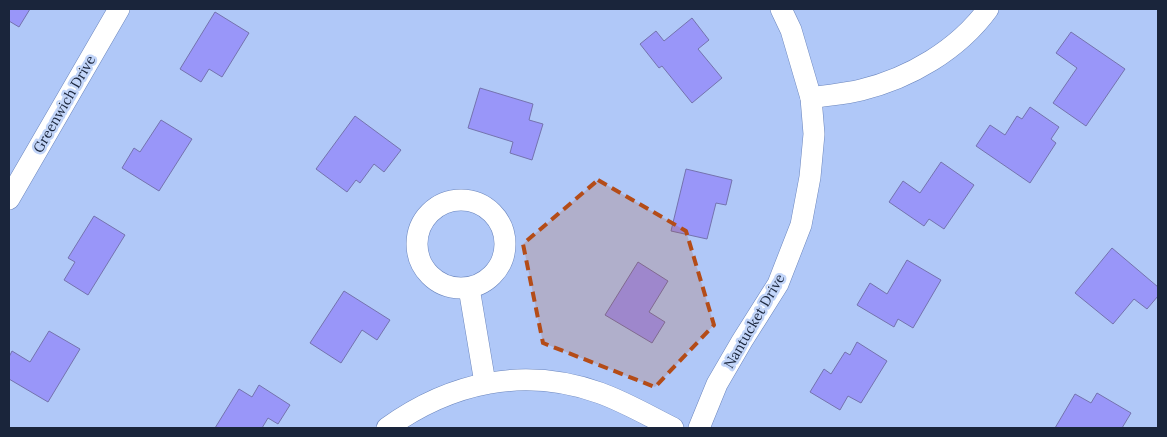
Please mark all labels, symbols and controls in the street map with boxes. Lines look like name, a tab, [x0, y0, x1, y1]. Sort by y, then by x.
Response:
street label: Greenwich Drive	[29, 52, 99, 156]
street label: Nantucket Drive	[720, 270, 789, 372]

